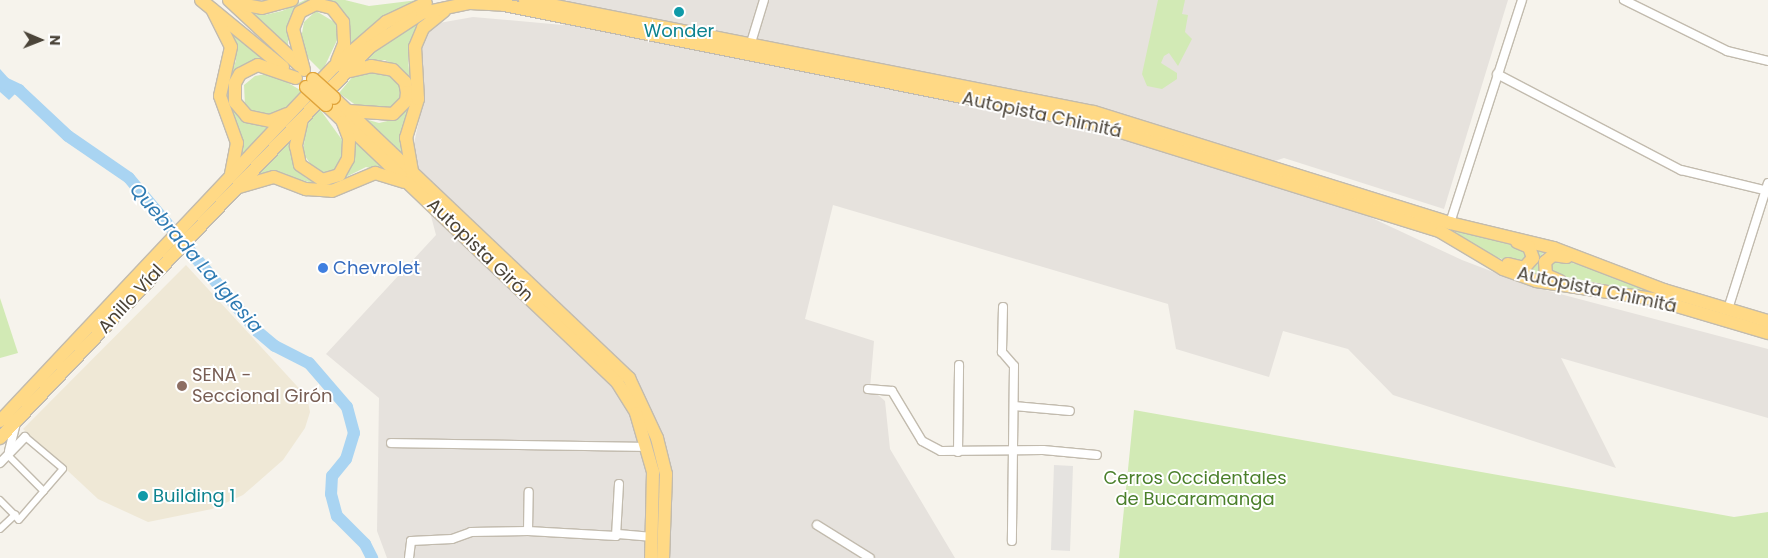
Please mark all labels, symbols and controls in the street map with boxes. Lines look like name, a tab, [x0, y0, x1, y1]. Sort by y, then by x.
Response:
marker: Wonder	[673, 6, 685, 18]
north arrow	[15, 15, 65, 65]
place label: Wonder	[644, 20, 714, 42]
text: N	[45, 35, 65, 46]
street label: Autopista Chimitá	[960, 88, 1124, 142]
water label: Quebrada La Iglesia	[125, 178, 267, 338]
street label: Autopista Girón	[422, 194, 538, 306]
place label: Chevrolet	[333, 257, 420, 279]
street label: Anillo Víal	[94, 260, 168, 338]
marker: Chevrolet	[317, 262, 329, 274]
street label: Autopista Chimitá	[1515, 263, 1679, 317]
place label: SENA - Seccional Girón	[192, 365, 333, 408]
marker: SENA - Seccional Girón	[176, 380, 188, 392]
park label: Cerros Occidentales de Bucaramanga	[1103, 468, 1287, 510]
place label: Building 1	[153, 485, 235, 507]
marker: Building 1	[137, 490, 149, 502]

